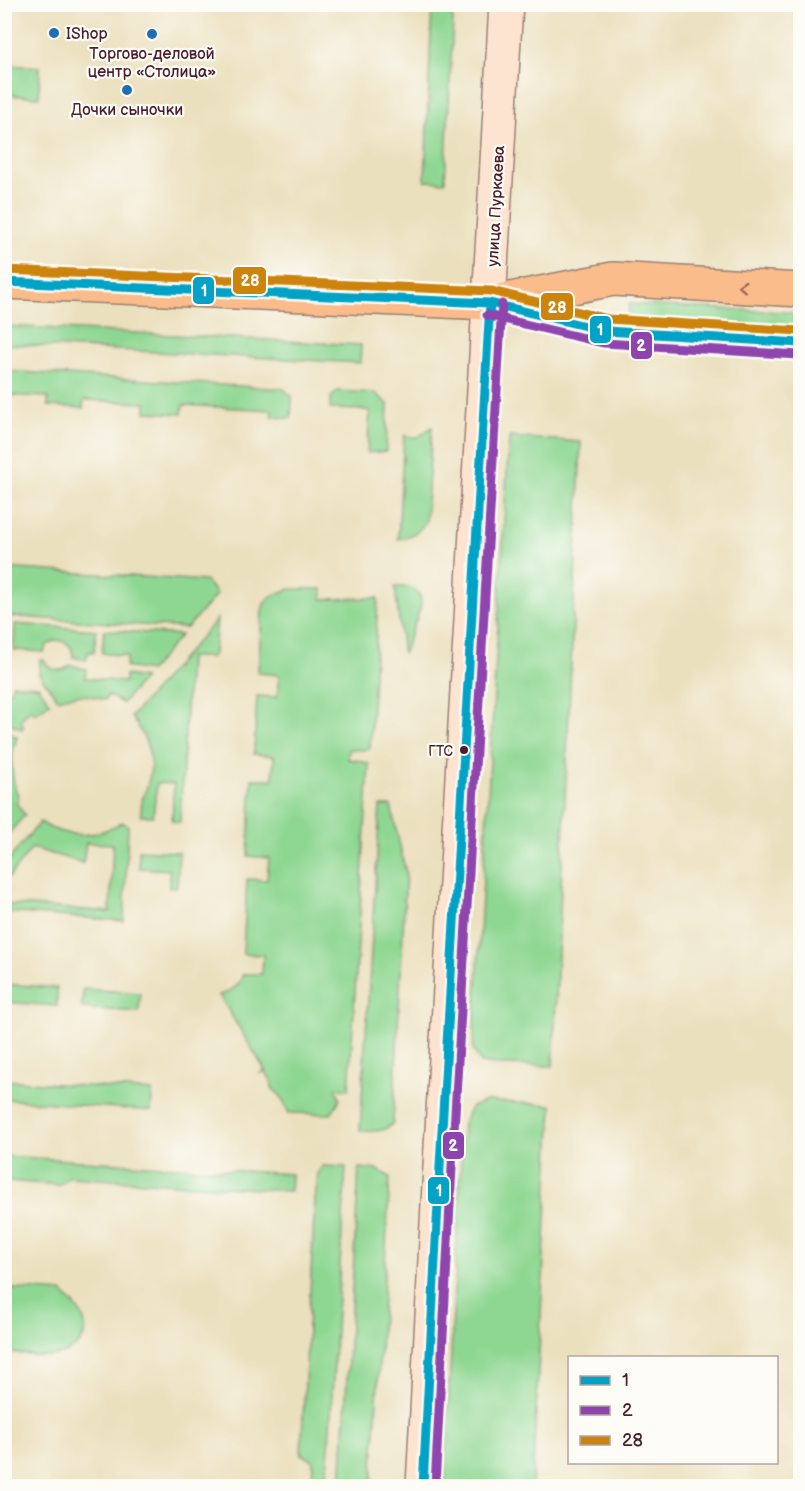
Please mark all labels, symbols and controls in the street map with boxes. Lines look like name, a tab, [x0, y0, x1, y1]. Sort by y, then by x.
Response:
place label: IShop	[66, 25, 108, 44]
marker: IShop	[47, 26, 61, 40]
marker: Торгово-деловой центр «Столица»	[145, 27, 159, 41]
place label: Торгово-деловой центр «Столица»	[88, 45, 216, 82]
marker: Дочки сыночки	[120, 83, 134, 97]
place label: Дочки сыночки	[71, 101, 183, 120]
street label: улица Пуркаева	[484, 144, 509, 267]
line badge: 28	[232, 266, 267, 295]
text: 28	[240, 272, 260, 291]
line badge: 1	[192, 276, 215, 305]
one-way arrow	[738, 280, 747, 293]
text: 1	[201, 282, 207, 301]
line badge: 28	[540, 292, 574, 321]
text: 28	[547, 299, 567, 318]
line badge: 1	[589, 315, 612, 344]
text: 1	[597, 321, 603, 340]
line badge: 2	[630, 331, 653, 360]
text: 2	[636, 337, 646, 356]
place label: ГТС	[428, 743, 454, 760]
marker: ГТС	[458, 744, 470, 756]
line badge: 2	[442, 1131, 465, 1160]
text: 2	[448, 1137, 458, 1156]
line badge: 1	[427, 1176, 450, 1205]
text: 1	[436, 1182, 442, 1201]
legend	[568, 1356, 778, 1464]
text: 1	[622, 1370, 629, 1391]
text: 2	[622, 1400, 633, 1421]
text: 28	[622, 1430, 643, 1451]

